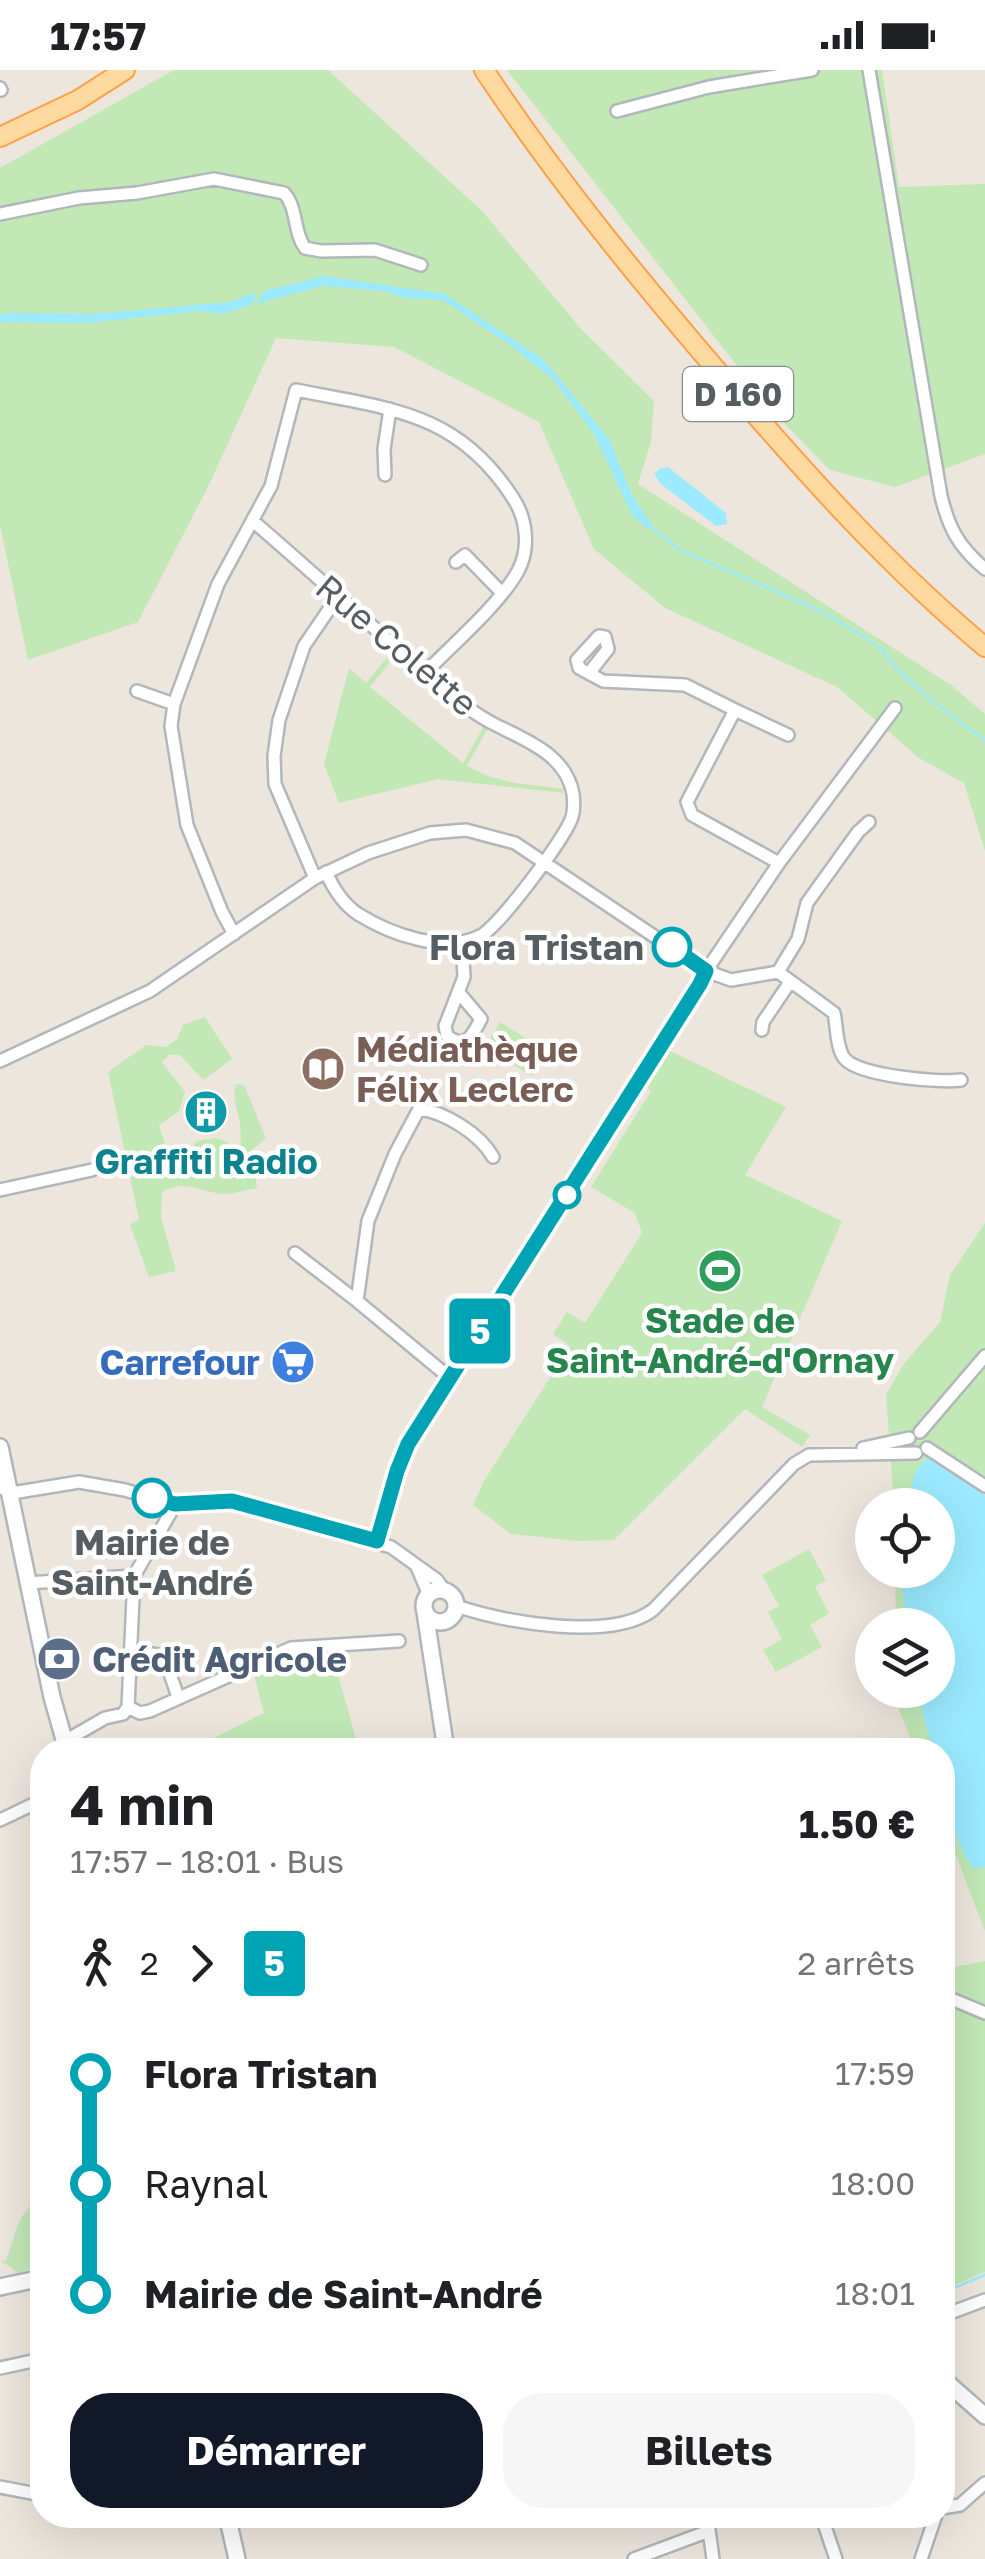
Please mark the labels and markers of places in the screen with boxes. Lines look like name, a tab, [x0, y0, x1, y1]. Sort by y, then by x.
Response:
place label: Flora Tristan	[429, 926, 644, 968]
marker: Flora Tristan	[653, 928, 691, 966]
place label: Médiathèque Félix Leclerc	[356, 1028, 578, 1110]
library icon: Médiathèque Félix Leclerc	[300, 1046, 346, 1092]
building icon: Graffiti Radio	[183, 1089, 229, 1135]
place label: Graffiti Radio	[94, 1140, 318, 1182]
unlabelled marker	[554, 1182, 580, 1208]
sports icon: Stade de Saint-André-d'Ornay	[697, 1248, 743, 1294]
place label: Stade de Saint-André-d'Ornay	[546, 1299, 894, 1381]
supermarket icon: Carrefour	[270, 1339, 316, 1385]
place label: Carrefour	[100, 1341, 260, 1383]
marker: Mairie de Saint-André	[133, 1479, 171, 1517]
place label: Mairie de Saint-André	[51, 1521, 253, 1603]
bank icon: Crédit Agricole	[36, 1636, 82, 1682]
place label: Crédit Agricole	[92, 1638, 347, 1680]

